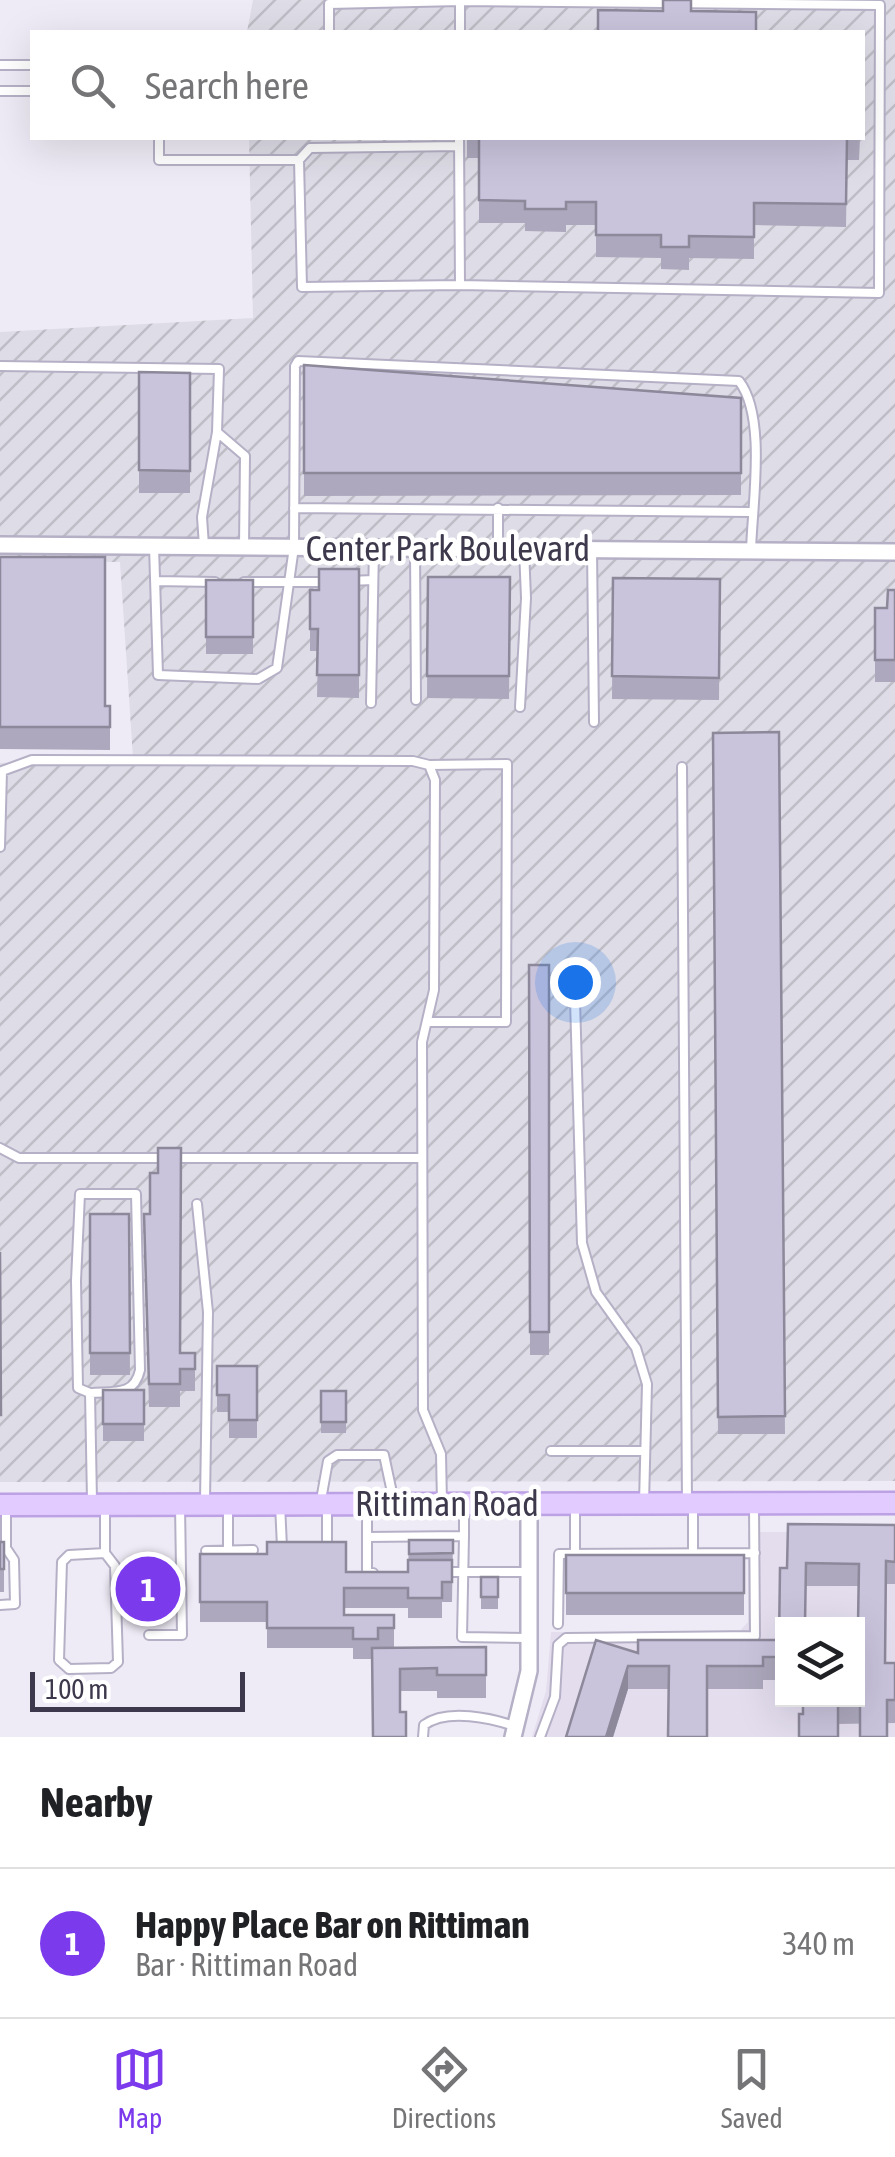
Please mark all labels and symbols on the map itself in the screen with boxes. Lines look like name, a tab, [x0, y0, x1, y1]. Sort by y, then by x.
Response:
street label: Center Park Boulevard	[306, 528, 590, 568]
your location	[550, 957, 601, 1008]
street label: Rittiman Road	[355, 1483, 539, 1523]
pin: 1	[116, 1552, 180, 1626]
scale bar	[30, 1667, 245, 1712]

